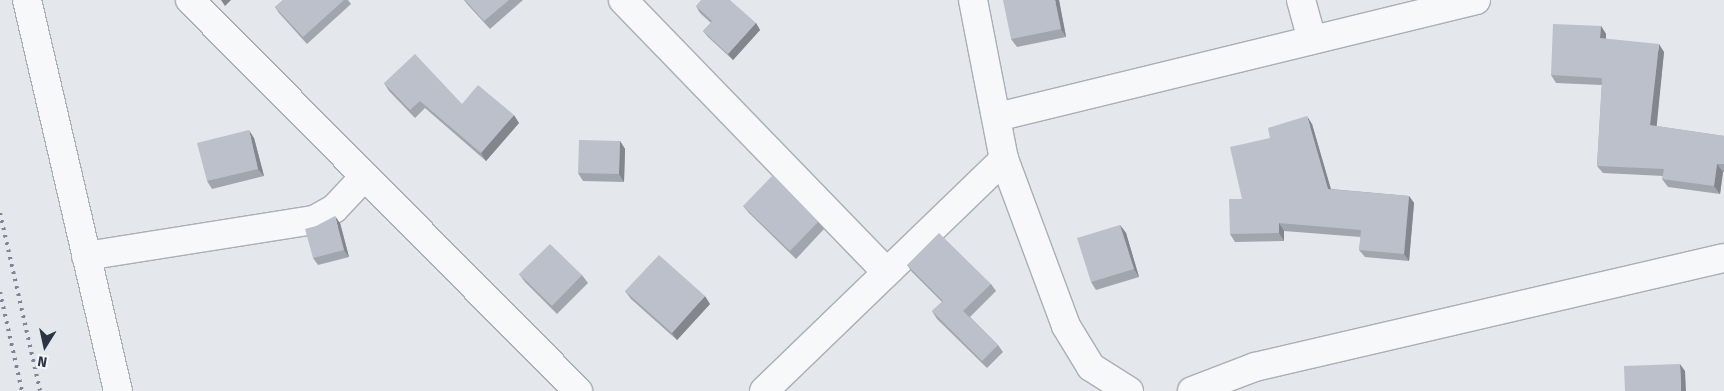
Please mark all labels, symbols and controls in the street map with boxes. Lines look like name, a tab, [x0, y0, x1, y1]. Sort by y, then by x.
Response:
north arrow	[20, 321, 70, 371]
text: N	[36, 352, 48, 370]

